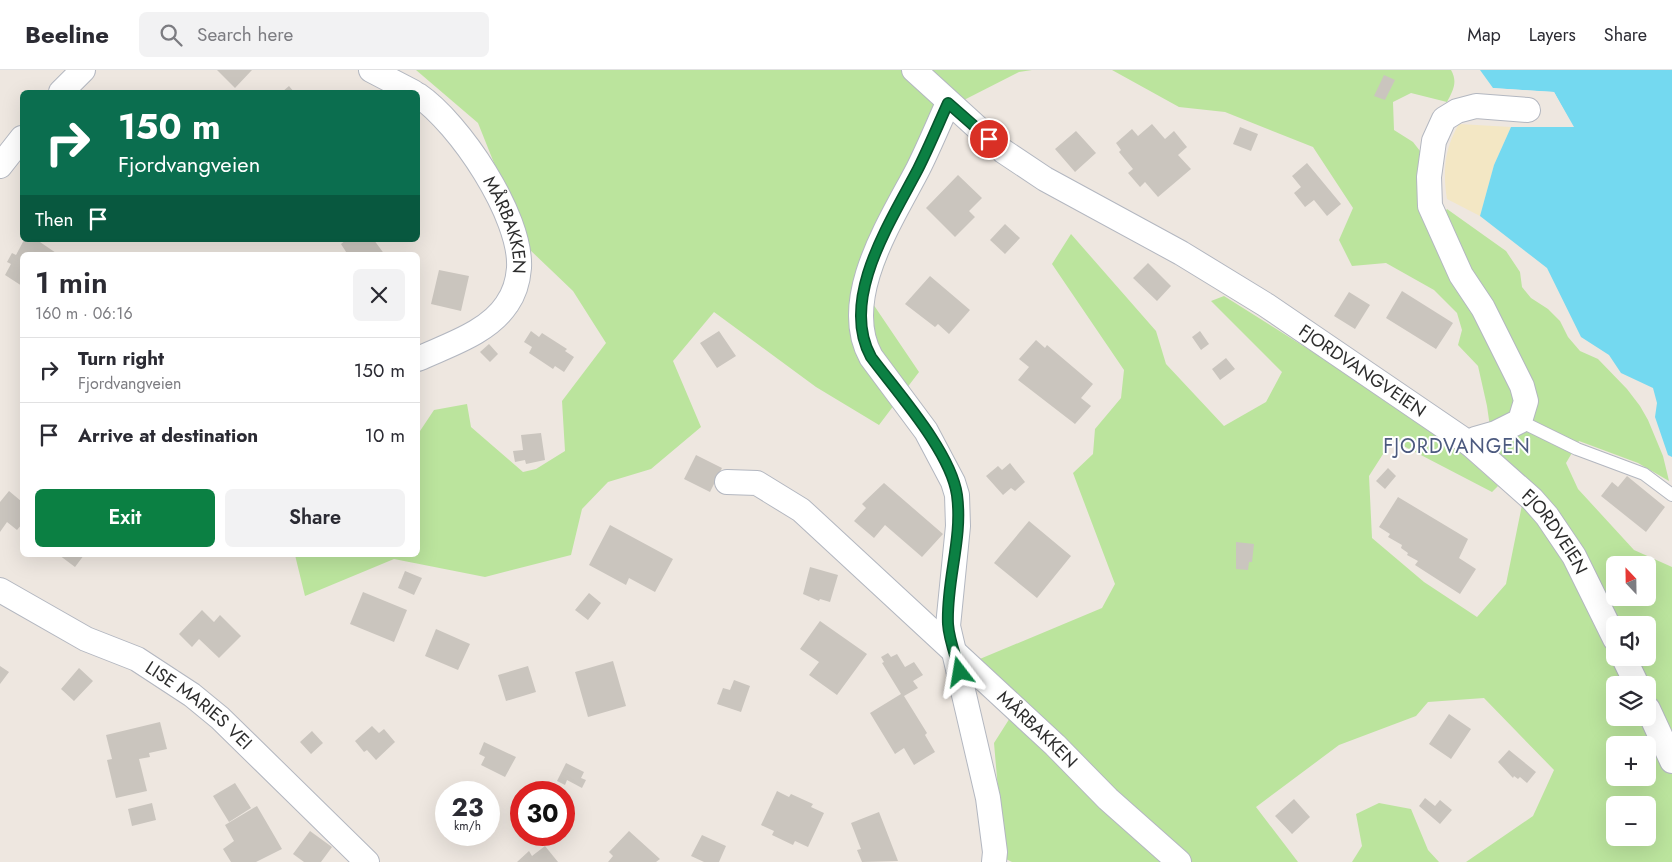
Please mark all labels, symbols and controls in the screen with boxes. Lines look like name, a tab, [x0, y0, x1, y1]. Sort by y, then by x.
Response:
search box	[139, 12, 489, 57]
text: Beeline	[25, 17, 109, 52]
icon: search	[157, 21, 185, 49]
text: Search here	[197, 21, 293, 48]
text: Map	[1467, 22, 1501, 48]
text: Layers	[1529, 22, 1576, 48]
text: Share	[1604, 22, 1647, 48]
text: 150 m	[118, 102, 221, 152]
icon: right	[35, 110, 100, 175]
pin	[968, 118, 1010, 160]
icon: arrive	[975, 125, 1003, 153]
text: Fjordvangveien	[118, 148, 260, 180]
street label: MÅRBAKKEN	[477, 171, 532, 274]
icon: arrive	[84, 205, 112, 233]
text: Then	[35, 206, 74, 233]
text: 1 min	[35, 261, 108, 304]
button: close	[353, 269, 405, 321]
text: 160 m · 06:16	[35, 302, 133, 325]
street label: FJORDVANGVEIEN	[1294, 318, 1431, 423]
text: Turn right	[78, 345, 164, 372]
icon: right	[35, 356, 63, 384]
text: 150 m	[354, 357, 405, 384]
text: Fjordvangveien	[78, 372, 181, 395]
icon: arrive	[35, 421, 63, 449]
text: Arrive at destination	[78, 422, 258, 449]
text: 10 m	[365, 422, 405, 449]
district label: FJORDVANGEN	[1383, 432, 1531, 461]
street label: FJORDVEIEN	[1516, 483, 1594, 579]
button: Exit	[35, 489, 215, 547]
button: Share	[225, 489, 405, 547]
north arrow	[1606, 556, 1656, 606]
map controls	[1606, 556, 1656, 846]
button: sound	[1606, 616, 1656, 666]
position arrow	[933, 645, 985, 697]
street label: LISE MARIES VEI	[140, 655, 258, 756]
button: layers	[1606, 676, 1656, 726]
street label: MÅRBAKKEN	[991, 685, 1084, 774]
button: +	[1606, 736, 1656, 786]
speed limit sign: 30	[510, 781, 575, 846]
text: 23	[452, 789, 483, 825]
button: −	[1606, 796, 1656, 846]
text: km/h	[454, 817, 481, 835]

